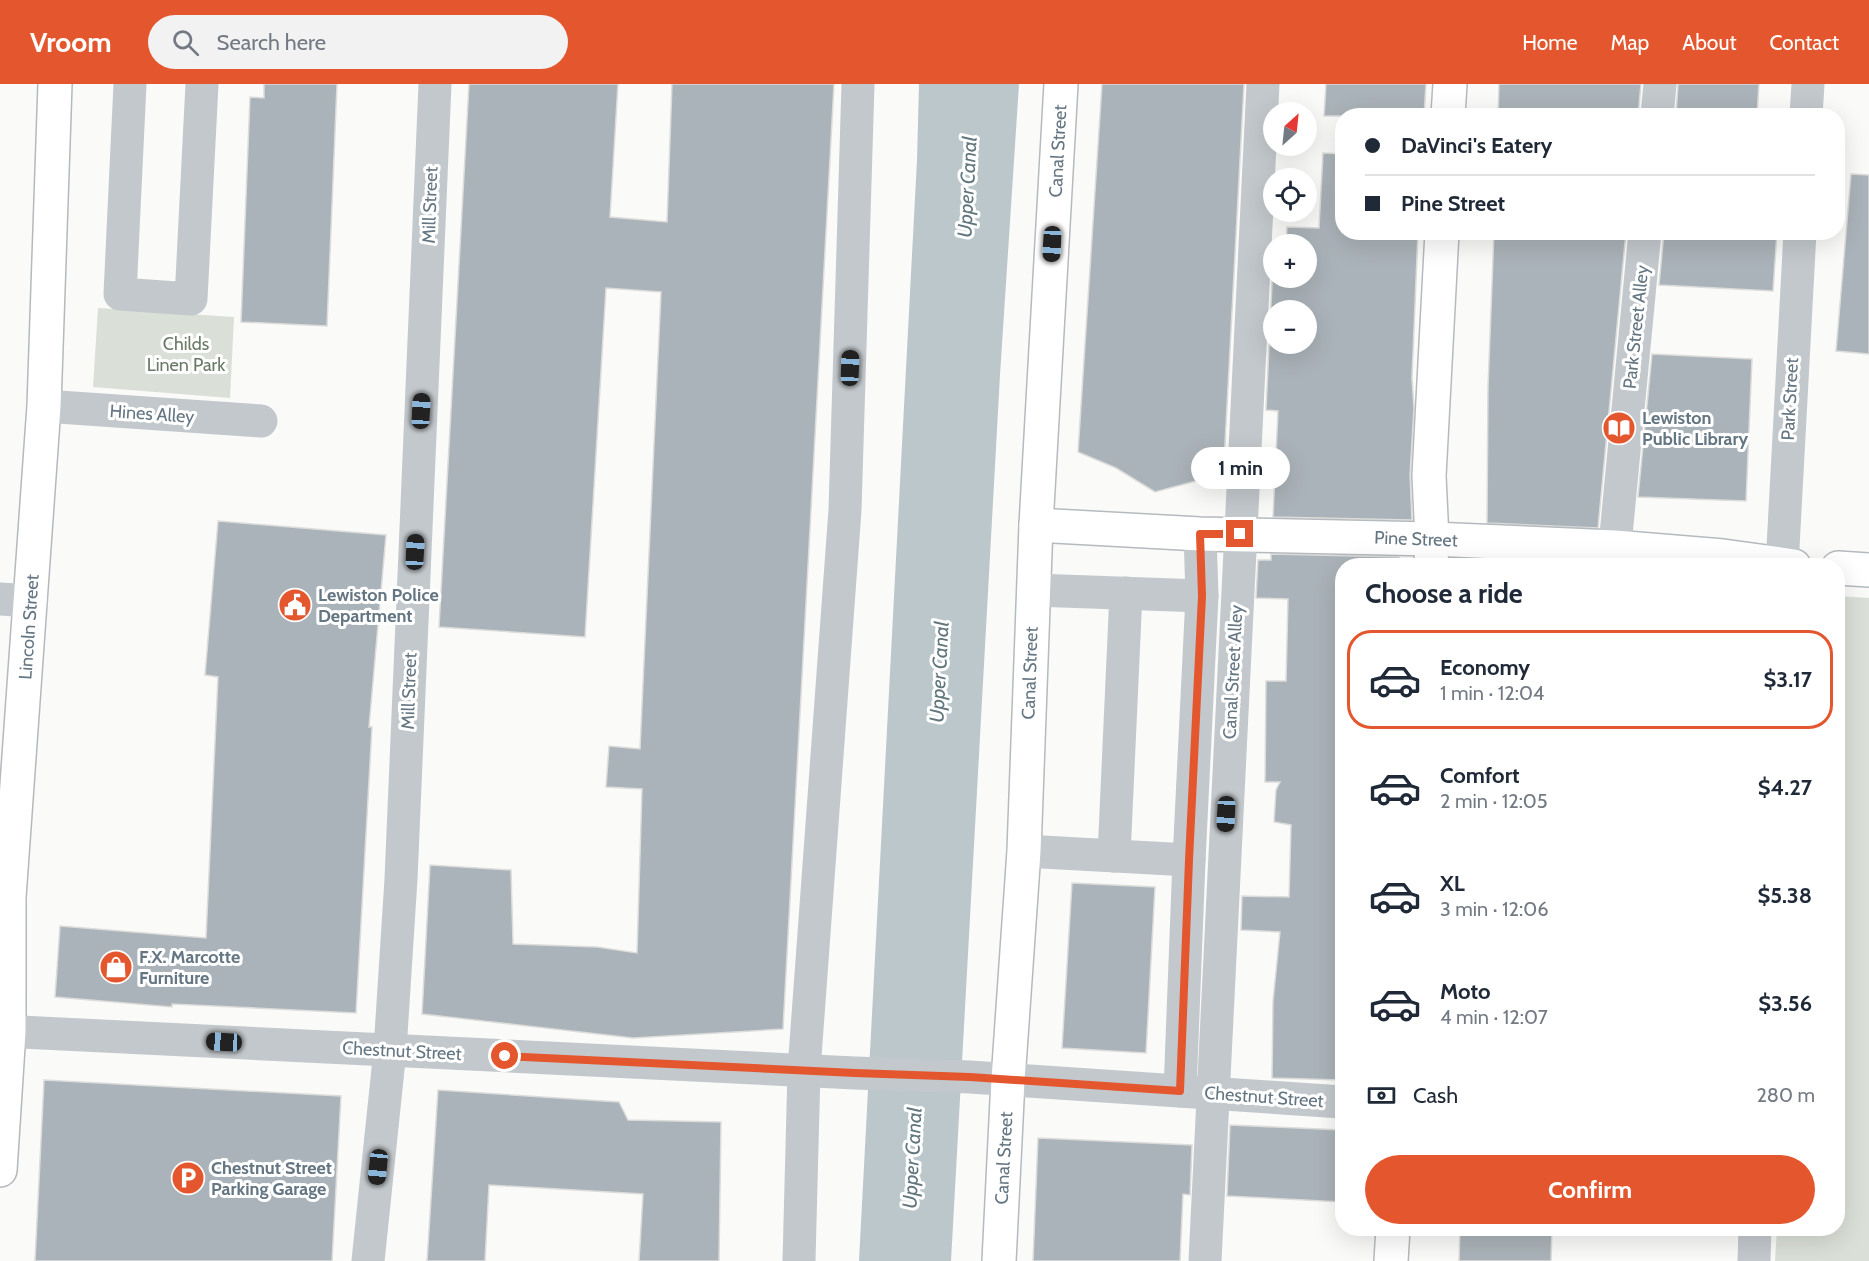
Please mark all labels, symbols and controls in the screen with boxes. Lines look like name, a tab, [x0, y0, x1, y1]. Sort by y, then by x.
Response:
search box	[148, 15, 568, 69]
text: Vroom	[30, 25, 112, 59]
icon: search	[169, 26, 202, 59]
text: Search here	[217, 29, 326, 56]
text: Home	[1522, 30, 1578, 55]
text: Map	[1611, 30, 1649, 55]
text: About	[1682, 30, 1736, 55]
text: Contact	[1769, 30, 1839, 55]
north arrow	[1263, 102, 1317, 156]
map controls	[1263, 102, 1317, 354]
street label: Canal Street	[1045, 104, 1071, 198]
text: DaVinci's Eatery	[1401, 132, 1552, 159]
water label: Upper Canal	[952, 136, 982, 238]
street label: Mill Street	[418, 166, 442, 244]
button: locate	[1263, 168, 1317, 222]
text: Pine Street	[1401, 190, 1505, 217]
car	[1042, 226, 1062, 262]
button: +	[1263, 234, 1317, 288]
street label: Park Street Alley	[1619, 264, 1653, 390]
button: −	[1263, 300, 1317, 354]
park label: Childs Linen Park	[147, 333, 226, 376]
car	[840, 350, 860, 386]
street label: Park Street	[1777, 357, 1803, 441]
car	[411, 393, 431, 429]
street label: Hines Alley	[109, 400, 195, 428]
place label: Lewiston Public Library	[1642, 407, 1748, 450]
library icon: Lewiston Public Library	[1601, 410, 1637, 446]
callout: 1 min	[1190, 447, 1290, 489]
text: 1 min	[1218, 456, 1263, 480]
route end	[1226, 520, 1253, 547]
street label: Pine Street	[1374, 527, 1458, 551]
car	[405, 534, 425, 570]
street label: Lincoln Street	[14, 574, 44, 680]
text: Choose a ride	[1365, 577, 1523, 610]
place label: Lewiston Police Department	[318, 584, 439, 627]
public building icon: Lewiston Police Department	[277, 587, 313, 623]
street label: Canal Street Alley	[1218, 604, 1248, 740]
water label: Upper Canal	[924, 621, 954, 723]
street label: Canal Street	[1017, 626, 1043, 720]
street label: Mill Street	[397, 652, 421, 730]
icon: car	[1368, 653, 1422, 707]
text: Economy	[1440, 654, 1530, 681]
text: $3.17	[1764, 666, 1812, 693]
text: 1 min · 12:04	[1440, 681, 1544, 705]
icon: car	[1368, 761, 1422, 815]
text: Comfort	[1440, 762, 1519, 789]
text: $4.27	[1758, 774, 1812, 801]
text: 2 min · 12:05	[1440, 789, 1548, 813]
car	[1216, 796, 1236, 832]
icon: car	[1368, 869, 1422, 923]
text: XL	[1440, 870, 1465, 897]
text: $5.38	[1757, 882, 1812, 909]
text: 3 min · 12:06	[1440, 897, 1549, 921]
place label: F.X. Marcotte Furniture	[139, 946, 240, 989]
shop icon: F.X. Marcotte Furniture	[98, 949, 134, 985]
icon: car	[1368, 977, 1422, 1031]
text: Moto	[1440, 978, 1491, 1005]
text: $3.56	[1758, 990, 1812, 1017]
text: 4 min · 12:07	[1440, 1005, 1548, 1029]
car	[206, 1032, 242, 1052]
street label: Chestnut Street	[342, 1037, 462, 1065]
route start	[491, 1042, 518, 1069]
icon: cash	[1365, 1079, 1398, 1112]
street label: Chestnut Street	[1204, 1082, 1324, 1112]
text: Cash	[1413, 1082, 1458, 1109]
text: 280 m	[1756, 1083, 1815, 1107]
water label: Upper Canal	[897, 1107, 927, 1209]
street label: Canal Street	[991, 1111, 1017, 1205]
car	[367, 1148, 389, 1186]
button: Confirm	[1365, 1155, 1815, 1224]
place label: Chestnut Street Parking Garage	[211, 1157, 332, 1200]
parking icon: Chestnut Street Parking Garage	[170, 1160, 206, 1196]

